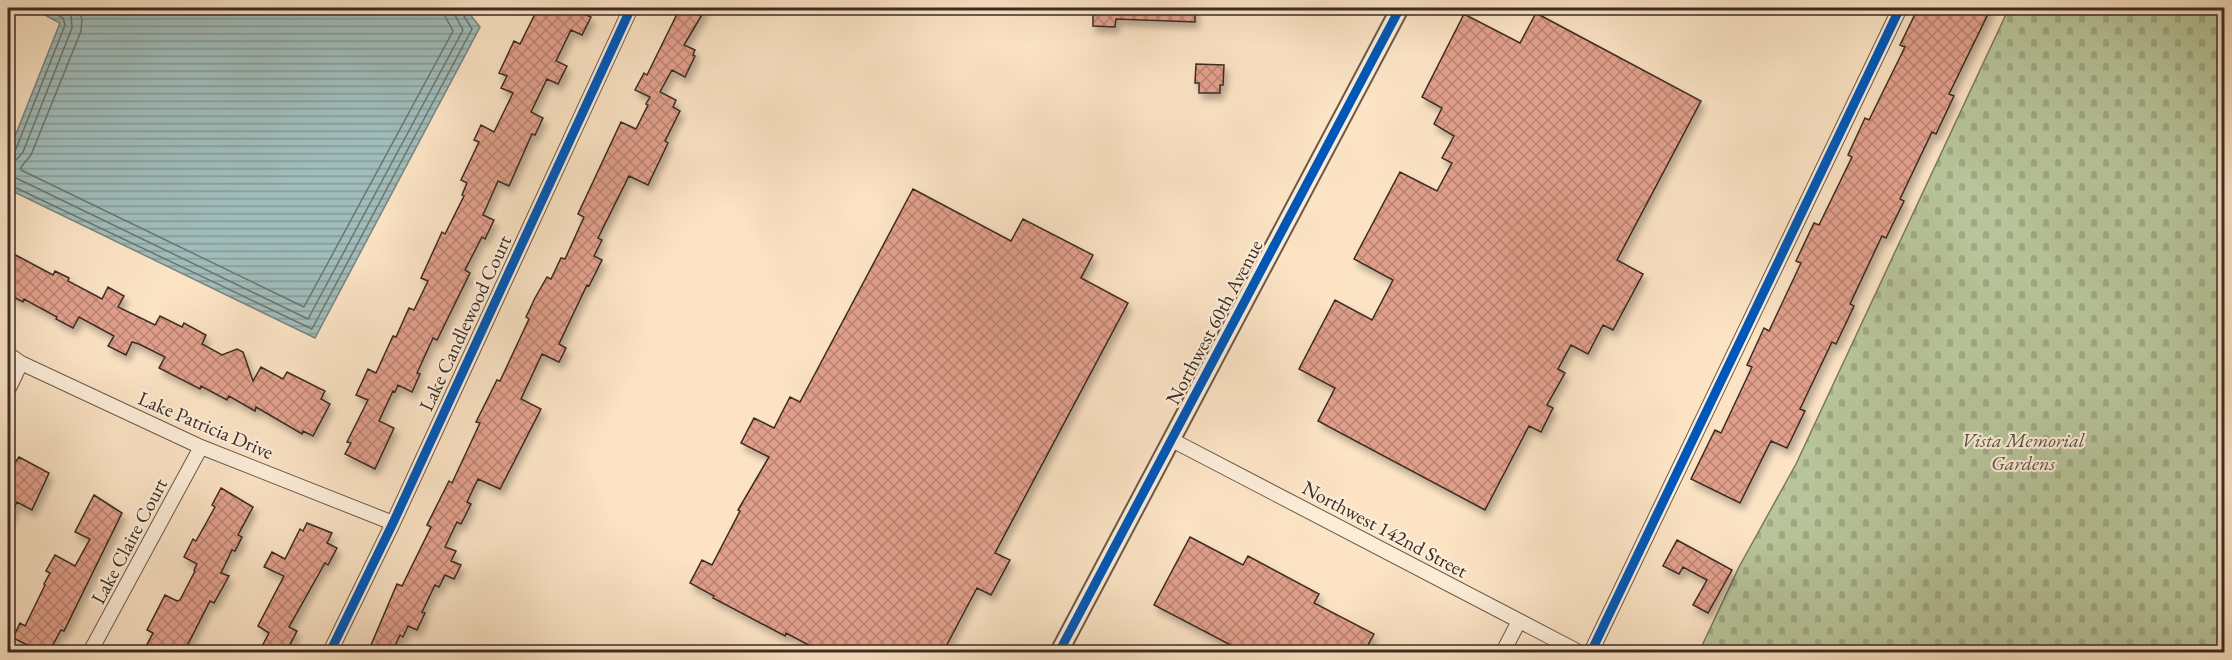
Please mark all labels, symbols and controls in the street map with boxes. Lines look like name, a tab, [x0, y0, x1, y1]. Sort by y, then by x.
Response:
street label: Lake Candlewood Court	[413, 230, 517, 415]
street label: Northwest 60th Avenue	[1159, 235, 1269, 409]
street label: Lake Patricia Drive	[134, 385, 278, 465]
park label: Vista Memorial Gardens	[1962, 427, 2086, 476]
street label: Lake Claire Court	[85, 473, 173, 608]
street label: Northwest 142nd Street	[1298, 474, 1473, 584]

